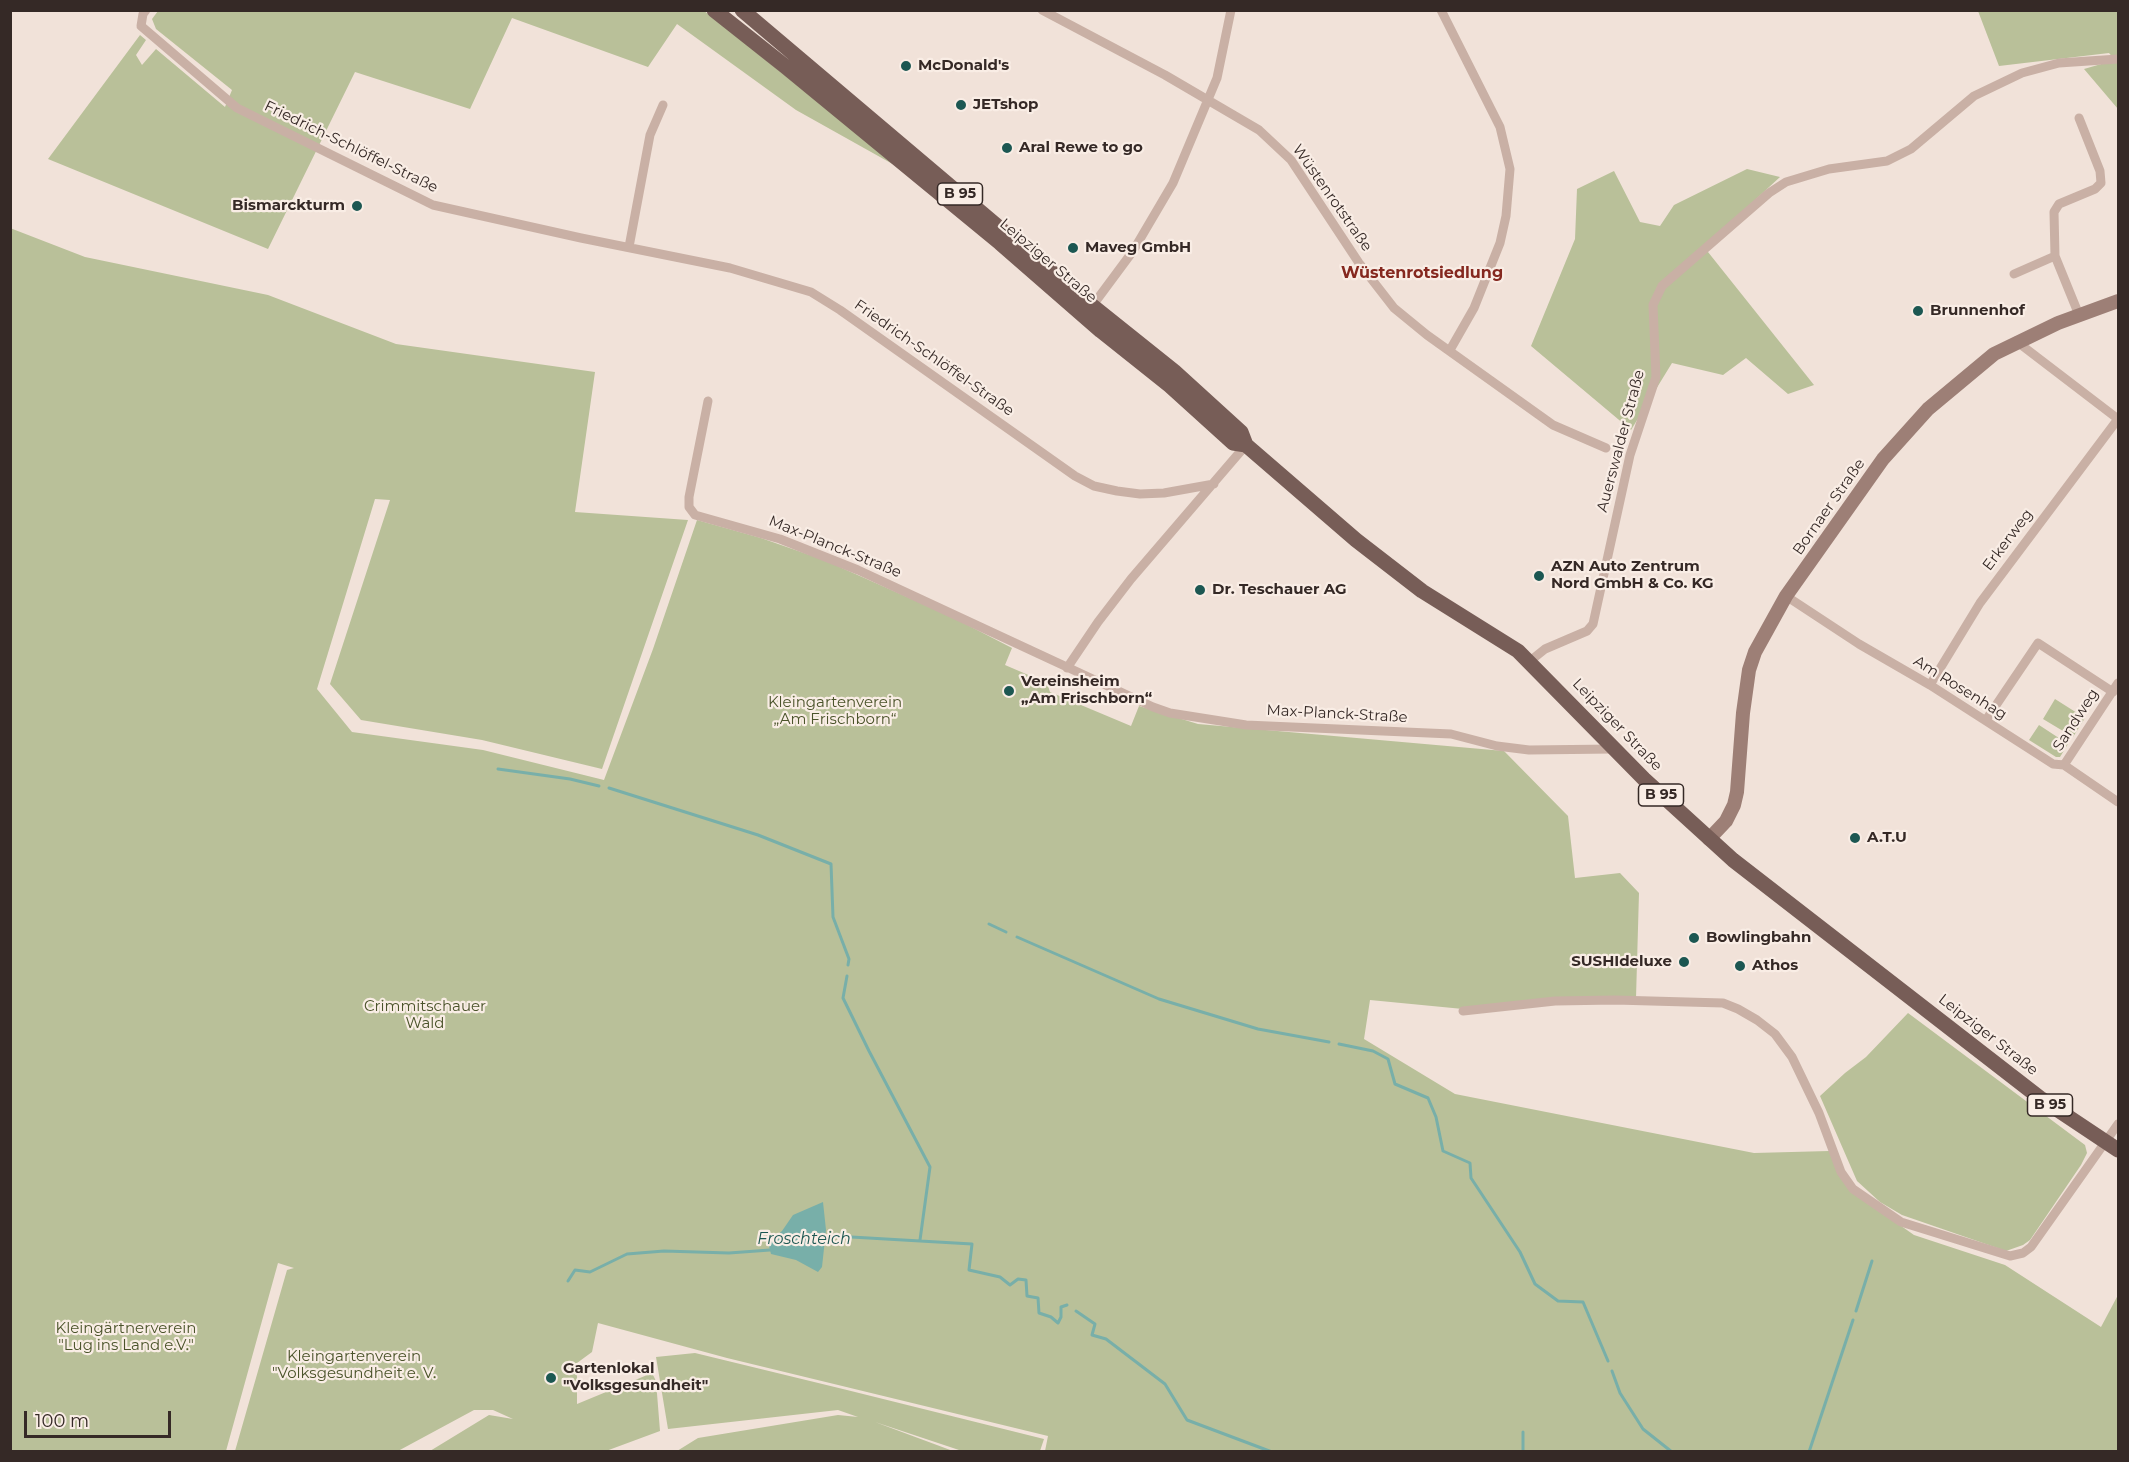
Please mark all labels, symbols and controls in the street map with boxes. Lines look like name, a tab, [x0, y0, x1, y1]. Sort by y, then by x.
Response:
place label: McDonald's	[918, 57, 1009, 75]
marker: McDonald's	[899, 59, 913, 73]
place label: JETshop	[973, 96, 1038, 114]
street label: Friedrich-Schlöffel-Straße	[261, 97, 441, 197]
marker: JETshop	[954, 98, 968, 112]
place label: Aral Rewe to go	[1019, 139, 1143, 157]
marker: Aral Rewe to go	[1000, 141, 1014, 155]
street label: Wüstenrotstraße	[1288, 141, 1376, 255]
road number: B 95	[938, 183, 982, 205]
place label: Bismarckturm	[232, 197, 345, 215]
marker: Bismarckturm	[350, 199, 364, 213]
street label: Leipziger Straße	[996, 215, 1100, 307]
place label: Maveg GmbH	[1085, 239, 1191, 257]
marker: Maveg GmbH	[1066, 241, 1080, 255]
district label: Wüstenrotsiedlung	[1341, 263, 1503, 283]
street label: Friedrich-Schlöffel-Straße	[851, 296, 1017, 420]
place label: Brunnenhof	[1930, 302, 2025, 320]
marker: Brunnenhof	[1911, 304, 1925, 318]
street label: Auerswalder Straße	[1593, 368, 1649, 514]
street label: Bornaer Straße	[1789, 455, 1869, 559]
street label: Erkerweg	[1979, 506, 2037, 574]
street label: Max-Planck-Straße	[766, 512, 904, 582]
place label: AZN Auto Zentrum Nord GmbH & Co. KG	[1551, 558, 1714, 593]
marker: AZN Auto Zentrum Nord GmbH & Co. KG	[1532, 569, 1546, 583]
place label: Dr. Teschauer AG	[1212, 581, 1347, 599]
marker: Dr. Teschauer AG	[1193, 583, 1207, 597]
street label: Am Rosenhag	[1910, 652, 2010, 724]
place label: Vereinsheim „Am Frischborn“	[1021, 673, 1152, 708]
street label: Leipziger Straße	[1568, 675, 1666, 775]
marker: Vereinsheim „Am Frischborn“	[1002, 684, 1016, 698]
street label: Sandweg	[2049, 685, 2103, 755]
park label: Kleingartenverein „Am Frischborn“	[768, 694, 902, 729]
street label: Max-Planck-Straße	[1266, 701, 1408, 727]
road number: B 95	[1638, 784, 1684, 806]
place label: A.T.U	[1867, 829, 1907, 847]
marker: A.T.U	[1848, 831, 1862, 845]
place label: Bowlingbahn	[1706, 929, 1811, 947]
marker: Bowlingbahn	[1687, 931, 1701, 945]
place label: SUSHIdeluxe	[1571, 953, 1672, 971]
marker: SUSHIdeluxe	[1677, 955, 1691, 969]
place label: Athos	[1752, 957, 1798, 975]
marker: Athos	[1733, 959, 1747, 973]
street label: Leipziger Straße	[1935, 991, 2041, 1079]
park label: Crimmitschauer Wald	[364, 998, 486, 1033]
road number: B 95	[2028, 1094, 2072, 1116]
water label: Froschteich	[757, 1229, 851, 1249]
park label: Kleingärtnerverein "Lug ins Land e.V."	[56, 1320, 196, 1355]
park label: Kleingartenverein "Volksgesundheit e. V.	[272, 1348, 436, 1383]
place label: Gartenlokal "Volksgesundheit"	[563, 1360, 708, 1395]
marker: Gartenlokal "Volksgesundheit"	[544, 1371, 558, 1385]
scale bar	[27, 1399, 174, 1437]
text: 100 m	[35, 1410, 89, 1432]

